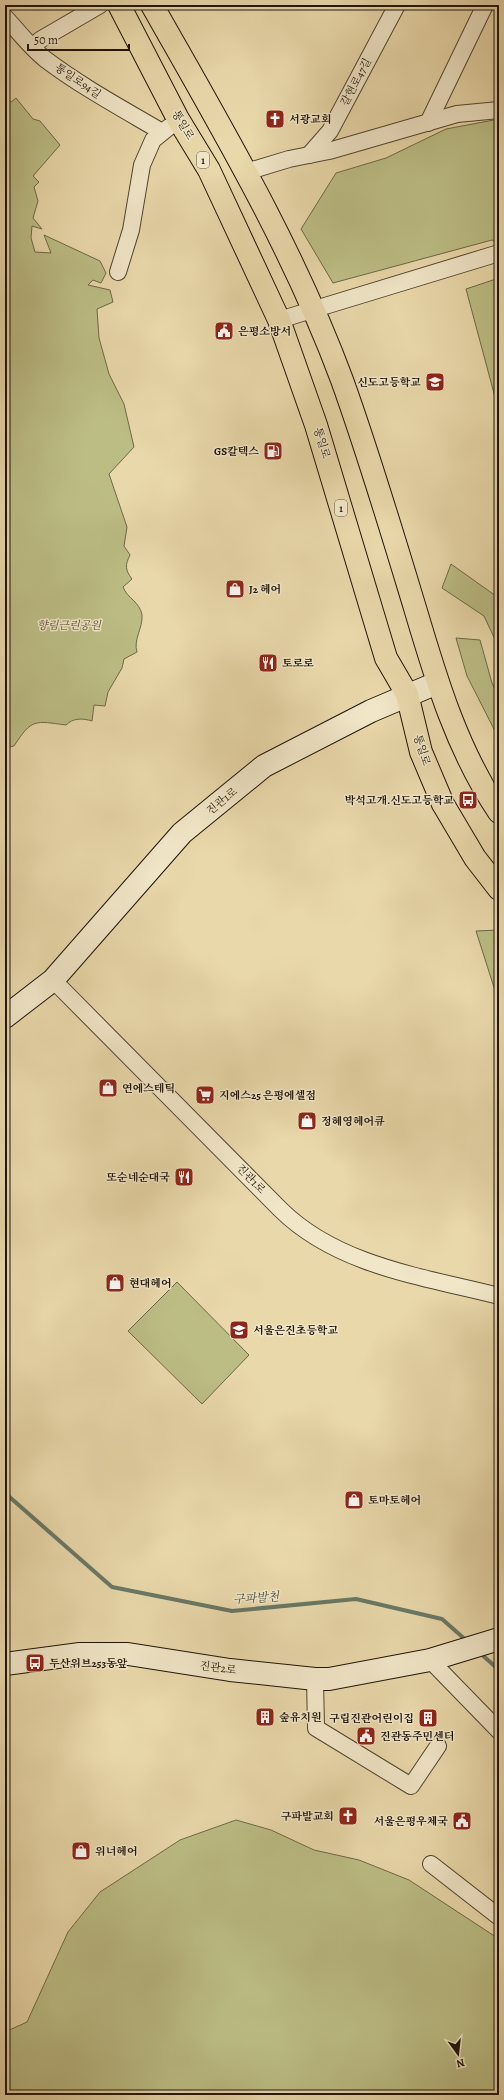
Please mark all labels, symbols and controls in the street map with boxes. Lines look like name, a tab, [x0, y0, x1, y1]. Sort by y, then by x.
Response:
scale bar	[28, 26, 129, 52]
text: 50 m	[34, 32, 58, 48]
street label: 갈현로47길	[337, 55, 375, 109]
street label: 통일로94길	[52, 60, 104, 102]
street label: 통일로	[169, 107, 198, 143]
church icon: 서광교회	[264, 108, 286, 130]
place label: 서광교회	[289, 112, 332, 127]
road number: 1	[197, 152, 209, 168]
public building icon: 은평소방서	[213, 320, 235, 342]
place label: 은평소방서	[238, 324, 291, 339]
school or university icon: 신도고등학교	[424, 371, 446, 393]
place label: 신도고등학교	[357, 375, 421, 390]
street label: 통일로	[310, 426, 334, 461]
fuel station icon: GS칼텍스	[262, 440, 284, 462]
place label: GS칼텍스	[214, 444, 259, 459]
road number: 1	[335, 500, 347, 516]
shop icon: J2 헤어	[224, 578, 246, 600]
place label: J2 헤어	[249, 582, 281, 597]
park label: 향림근린공원	[37, 618, 102, 633]
restaurant icon: 토로로	[257, 652, 279, 674]
place label: 토로로	[282, 656, 314, 671]
street label: 통일로	[410, 733, 434, 768]
street label: 진관1로	[203, 784, 241, 818]
bus stop icon: 박석고개.신도고등학교	[457, 789, 479, 811]
place label: 박석고개.신도고등학교	[345, 793, 454, 808]
shop icon: 연에스테틱	[97, 1077, 119, 1099]
place label: 연에스테틱	[122, 1081, 175, 1096]
supermarket icon: 지에스25 은평에셀점	[194, 1084, 216, 1106]
place label: 지에스25 은평에셀점	[219, 1088, 316, 1103]
shop icon: 정혜영헤어큐	[296, 1110, 318, 1132]
place label: 정혜영헤어큐	[321, 1114, 385, 1129]
street label: 진관1로	[233, 1161, 269, 1197]
restaurant icon: 또순네순대국	[173, 1166, 195, 1188]
place label: 또순네순대국	[106, 1170, 170, 1185]
shop icon: 현대헤어	[104, 1272, 126, 1294]
place label: 현대헤어	[129, 1276, 172, 1291]
school or university icon: 서울은진초등학교	[228, 1319, 250, 1341]
place label: 서울은진초등학교	[253, 1323, 338, 1338]
shop icon: 토마토헤어	[343, 1489, 365, 1511]
place label: 토마토헤어	[368, 1493, 421, 1508]
water label: 구파발천	[232, 1588, 281, 1608]
bus stop icon: 두산위브253동앞	[24, 1652, 46, 1674]
place label: 두산위브253동앞	[49, 1656, 128, 1671]
street label: 진관2로	[199, 1658, 238, 1678]
building icon: 숲유치원	[254, 1706, 276, 1728]
building icon: 구립진관어린이집	[417, 1707, 439, 1729]
place label: 숲유치원	[279, 1710, 322, 1725]
place label: 구립진관어린이집	[329, 1711, 414, 1726]
public building icon: 진관동주민센터	[355, 1725, 377, 1747]
place label: 진관동주민센터	[380, 1729, 454, 1744]
church icon: 구파발교회	[337, 1805, 359, 1827]
place label: 구파발교회	[281, 1809, 334, 1824]
public building icon: 서울은평우체국	[451, 1810, 473, 1832]
place label: 서울은평우체국	[374, 1814, 448, 1829]
shop icon: 위너헤어	[70, 1840, 92, 1862]
place label: 위너헤어	[95, 1844, 138, 1859]
north arrow	[438, 2034, 478, 2074]
text: N	[455, 2055, 466, 2071]

